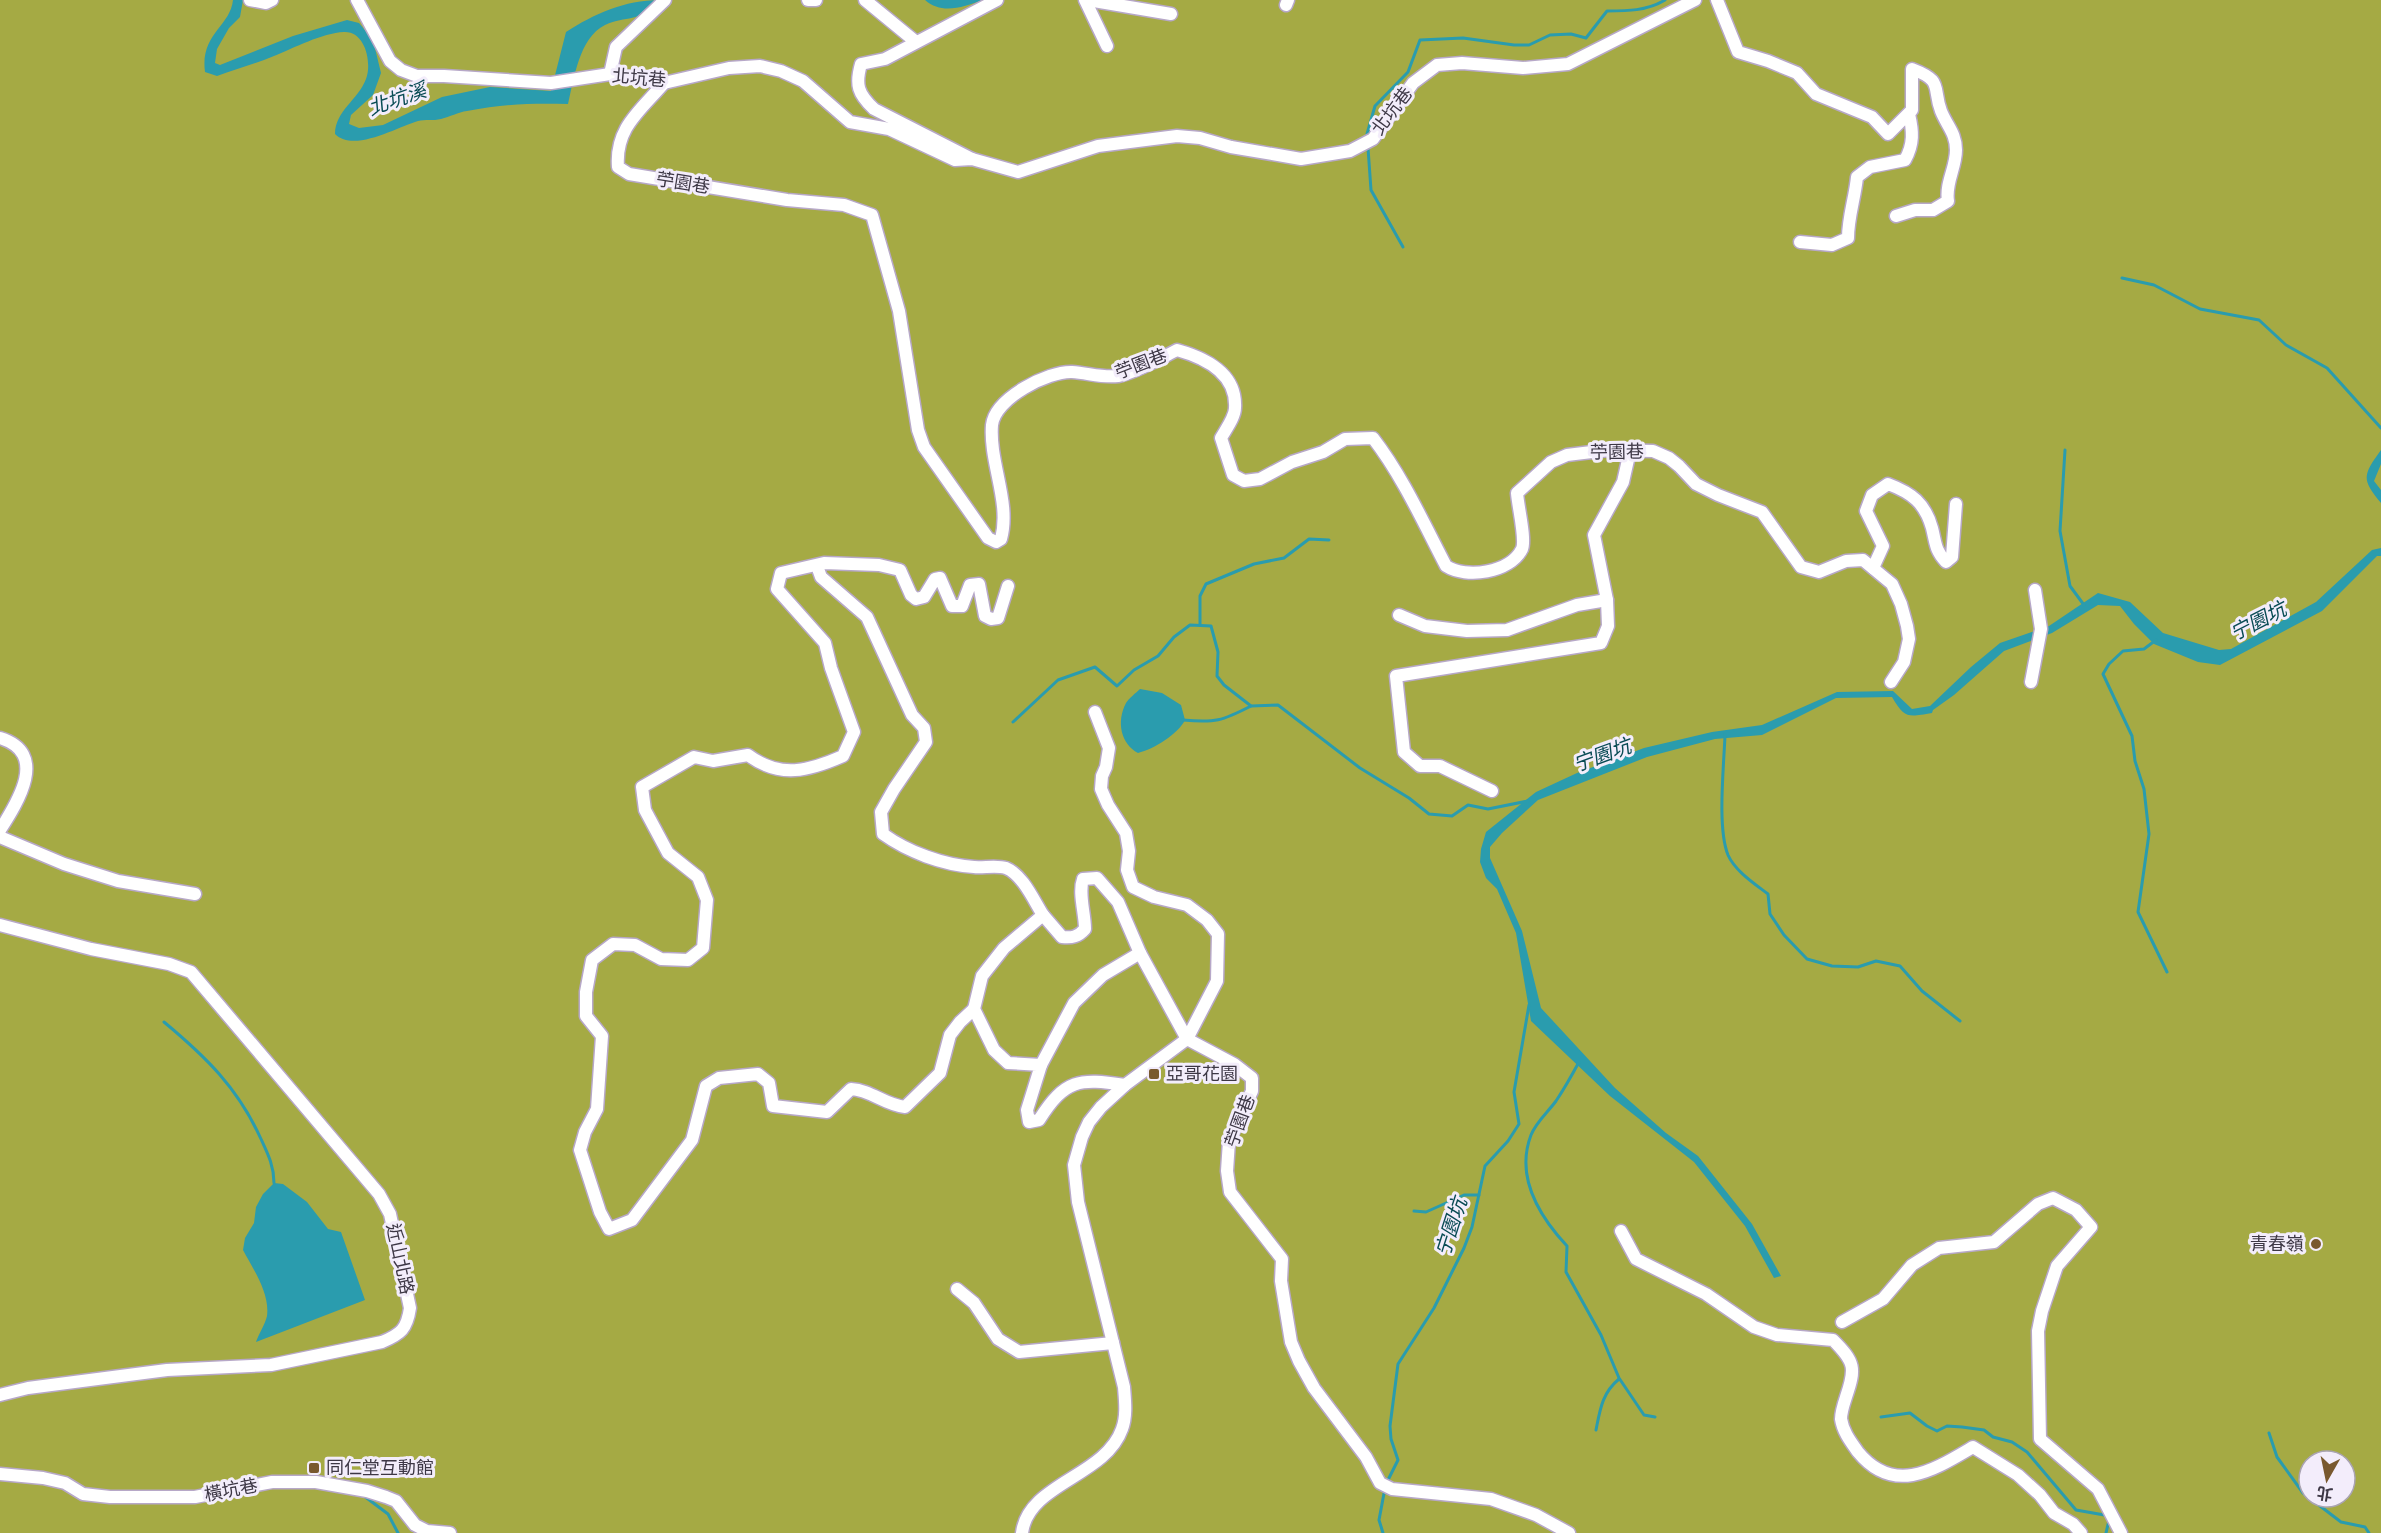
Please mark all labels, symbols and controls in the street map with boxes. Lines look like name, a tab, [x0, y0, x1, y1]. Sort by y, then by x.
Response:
street label: 北坑巷	[611, 63, 667, 92]
water label: 北坑溪	[364, 75, 433, 122]
street label: 北坑巷	[1365, 82, 1418, 140]
street label: 苧園巷	[654, 166, 712, 199]
street label: 苧園巷	[1111, 342, 1171, 385]
street label: 苧園巷	[1590, 439, 1644, 464]
water label: 宁園坑	[2225, 594, 2294, 647]
water label: 宁園坑	[1569, 731, 1638, 778]
place label: 亞哥花園	[1166, 1061, 1238, 1086]
marker: 亞哥花園	[1147, 1067, 1161, 1081]
street label: 苧園巷	[1219, 1091, 1261, 1150]
water label: 宁園坑	[1428, 1191, 1475, 1260]
street label: 近山北路	[381, 1221, 420, 1297]
place label: 青春嶺	[2250, 1231, 2304, 1256]
marker: 青春嶺	[2309, 1237, 2323, 1251]
north arrow	[2297, 1449, 2357, 1509]
place label: 同仁堂互動館	[326, 1455, 434, 1480]
marker: 同仁堂互動館	[307, 1461, 321, 1475]
street label: 橫坑巷	[202, 1472, 260, 1507]
text: 北	[2315, 1482, 2334, 1506]

